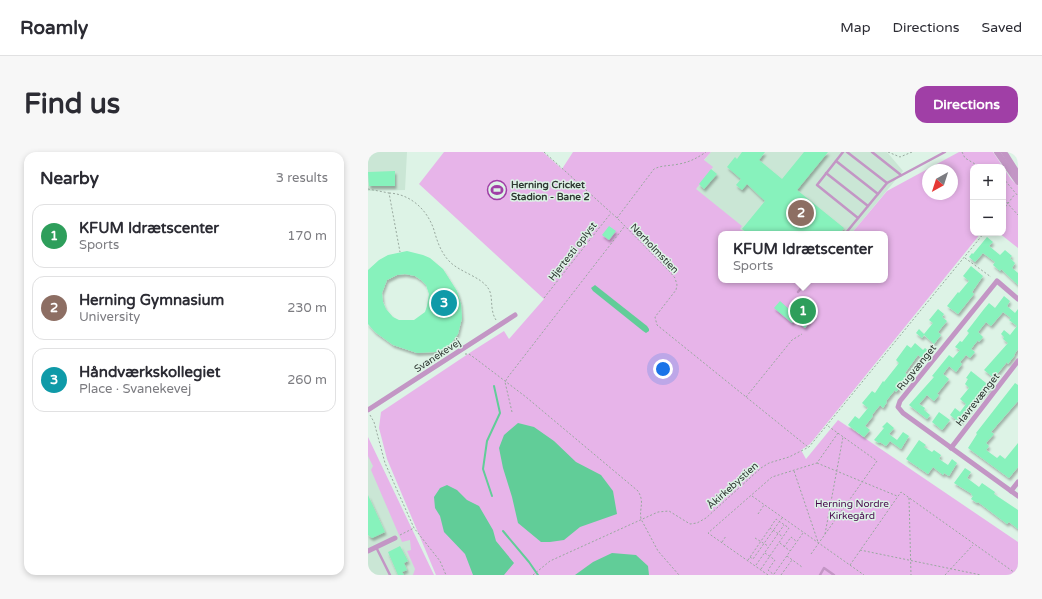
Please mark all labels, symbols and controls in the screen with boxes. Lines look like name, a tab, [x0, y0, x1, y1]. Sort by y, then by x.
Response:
text: Roamly	[20, 17, 88, 39]
text: Map	[840, 19, 871, 36]
text: Directions	[893, 19, 960, 36]
text: Saved	[982, 19, 1022, 36]
button: Directions	[915, 86, 1018, 123]
text: Find us	[24, 87, 120, 121]
north arrow	[922, 164, 958, 200]
map controls	[970, 164, 1006, 236]
button: +	[970, 164, 1006, 200]
text: Nearby	[40, 168, 99, 189]
text: 3 results	[276, 170, 328, 186]
sports icon: Herning Cricket Stadion - Bane 2	[486, 179, 508, 201]
place label: Herning Cricket Stadion - Bane 2	[511, 179, 590, 203]
pin: 2	[788, 198, 814, 228]
button: −	[970, 200, 1006, 236]
text: KFUM Idrætscenter	[79, 219, 219, 237]
street label: Hjertesti oplyst	[546, 220, 600, 283]
street label: Nørholmstien	[628, 221, 681, 276]
text: 1	[50, 228, 58, 244]
text: 170 m	[287, 228, 327, 244]
popup	[718, 231, 888, 283]
text: Sports	[79, 237, 119, 253]
text: KFUM Idrætscenter	[733, 240, 873, 258]
text: Sports	[733, 258, 773, 274]
pin: 3	[431, 288, 457, 318]
text: Herning Gymnasium	[79, 291, 224, 309]
pin: 1	[790, 296, 816, 326]
text: 2	[50, 300, 58, 316]
text: 230 m	[287, 300, 327, 316]
text: University	[79, 309, 140, 325]
street label: Svanekevej	[412, 336, 463, 375]
street label: Rugvænget	[895, 342, 939, 393]
your location	[653, 359, 673, 379]
text: Håndværkskollegiet	[79, 363, 220, 381]
street label: Havrevænget	[953, 371, 1002, 428]
text: 3	[50, 372, 58, 388]
text: 260 m	[287, 372, 327, 388]
text: Place · Svanekevej	[79, 381, 191, 397]
street label: Åkirkebystien	[705, 460, 761, 512]
park label: Herning Nordre Kirkegård	[815, 498, 889, 522]

